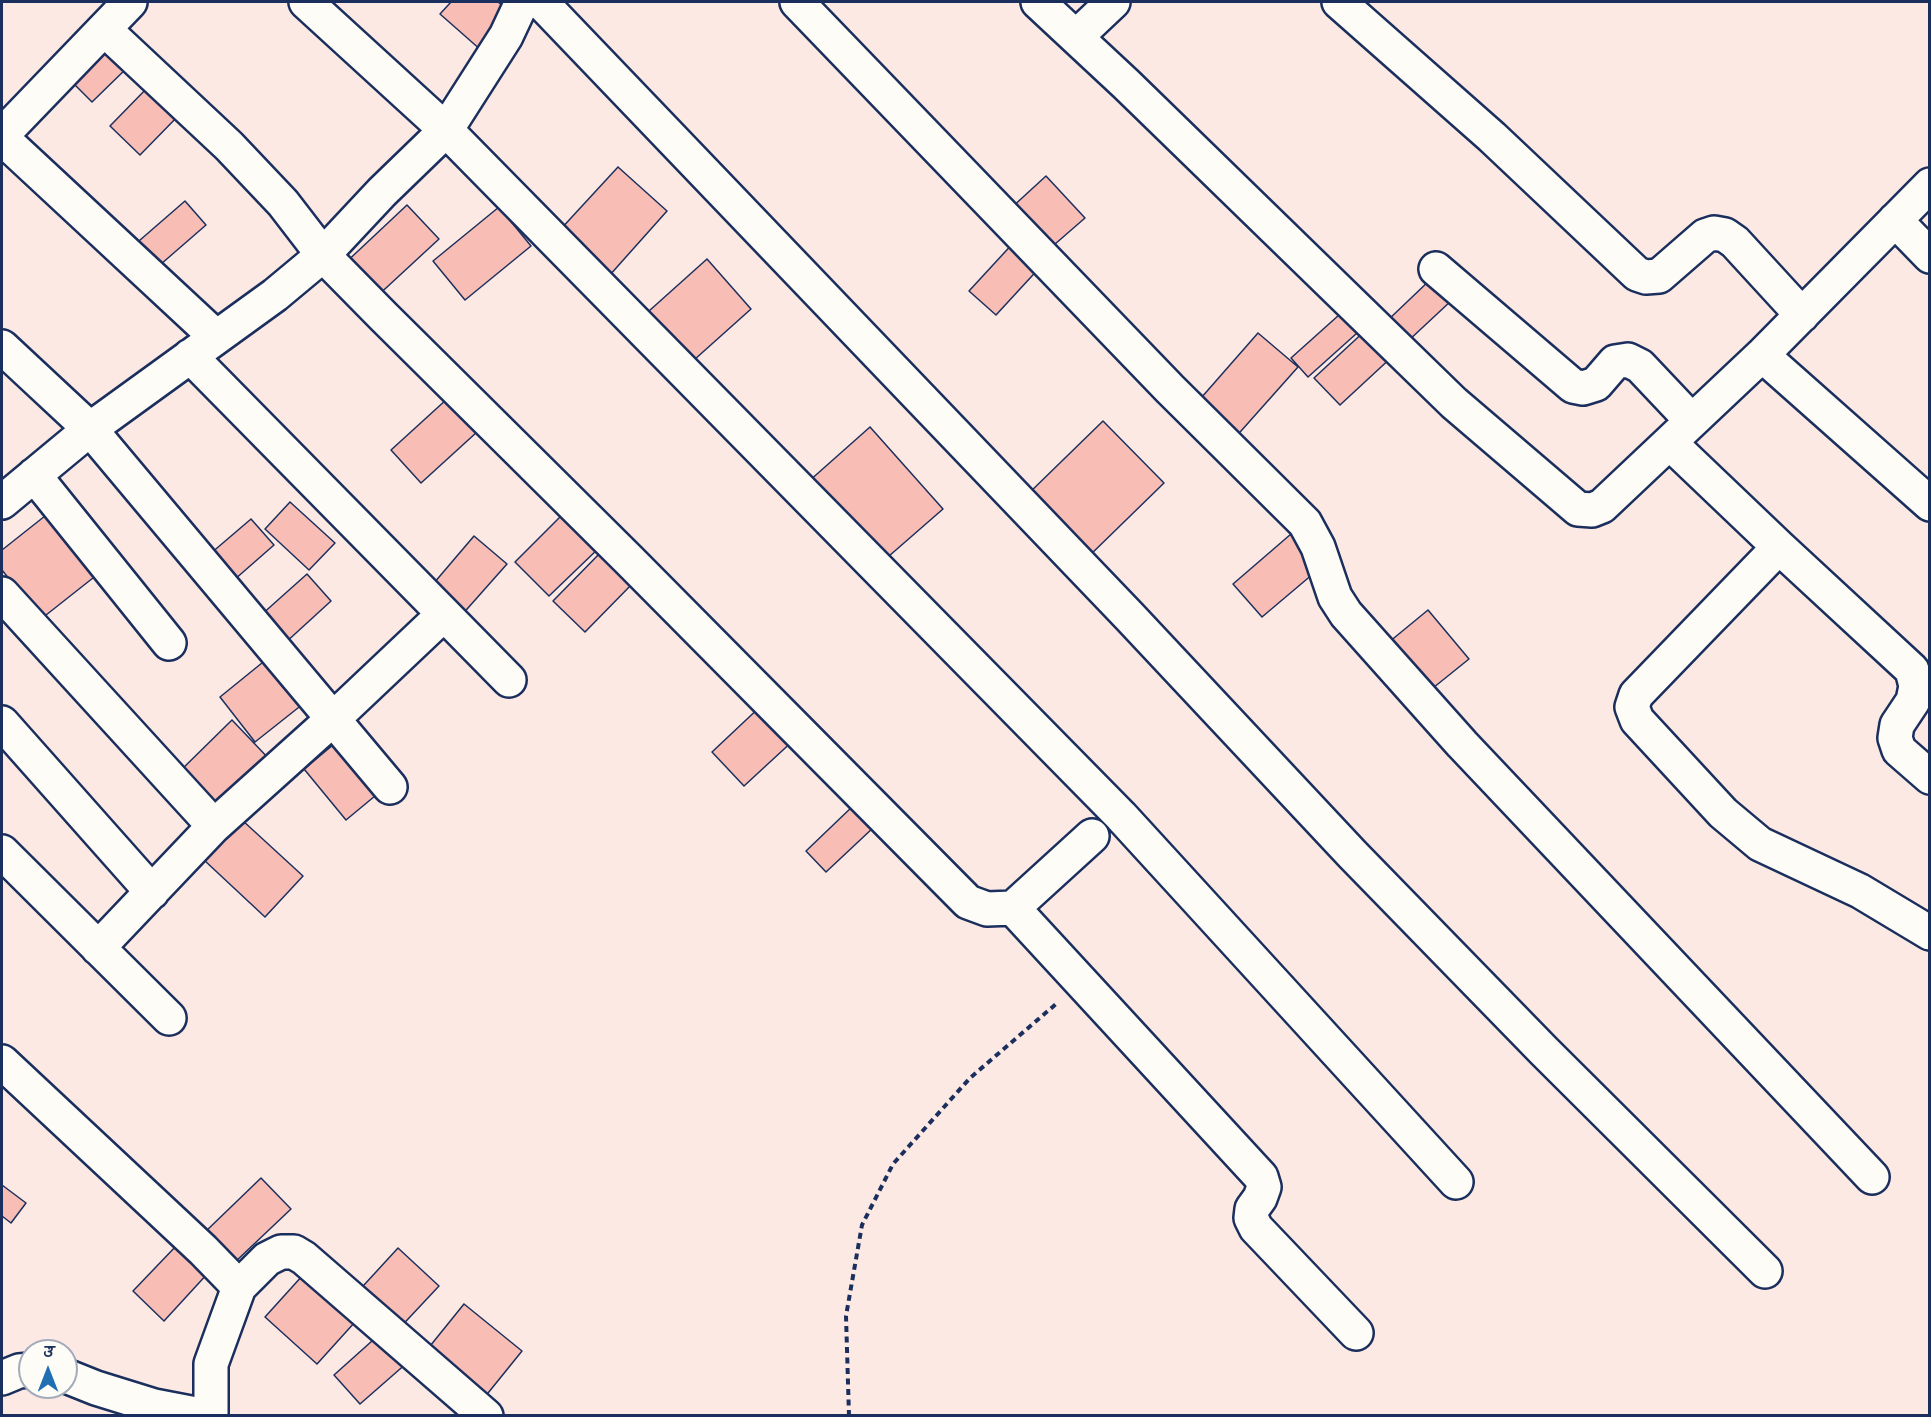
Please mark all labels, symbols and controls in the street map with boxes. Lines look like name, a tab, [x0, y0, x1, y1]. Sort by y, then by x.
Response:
north arrow	[18, 1339, 78, 1399]
text: उ	[43, 1340, 53, 1365]

